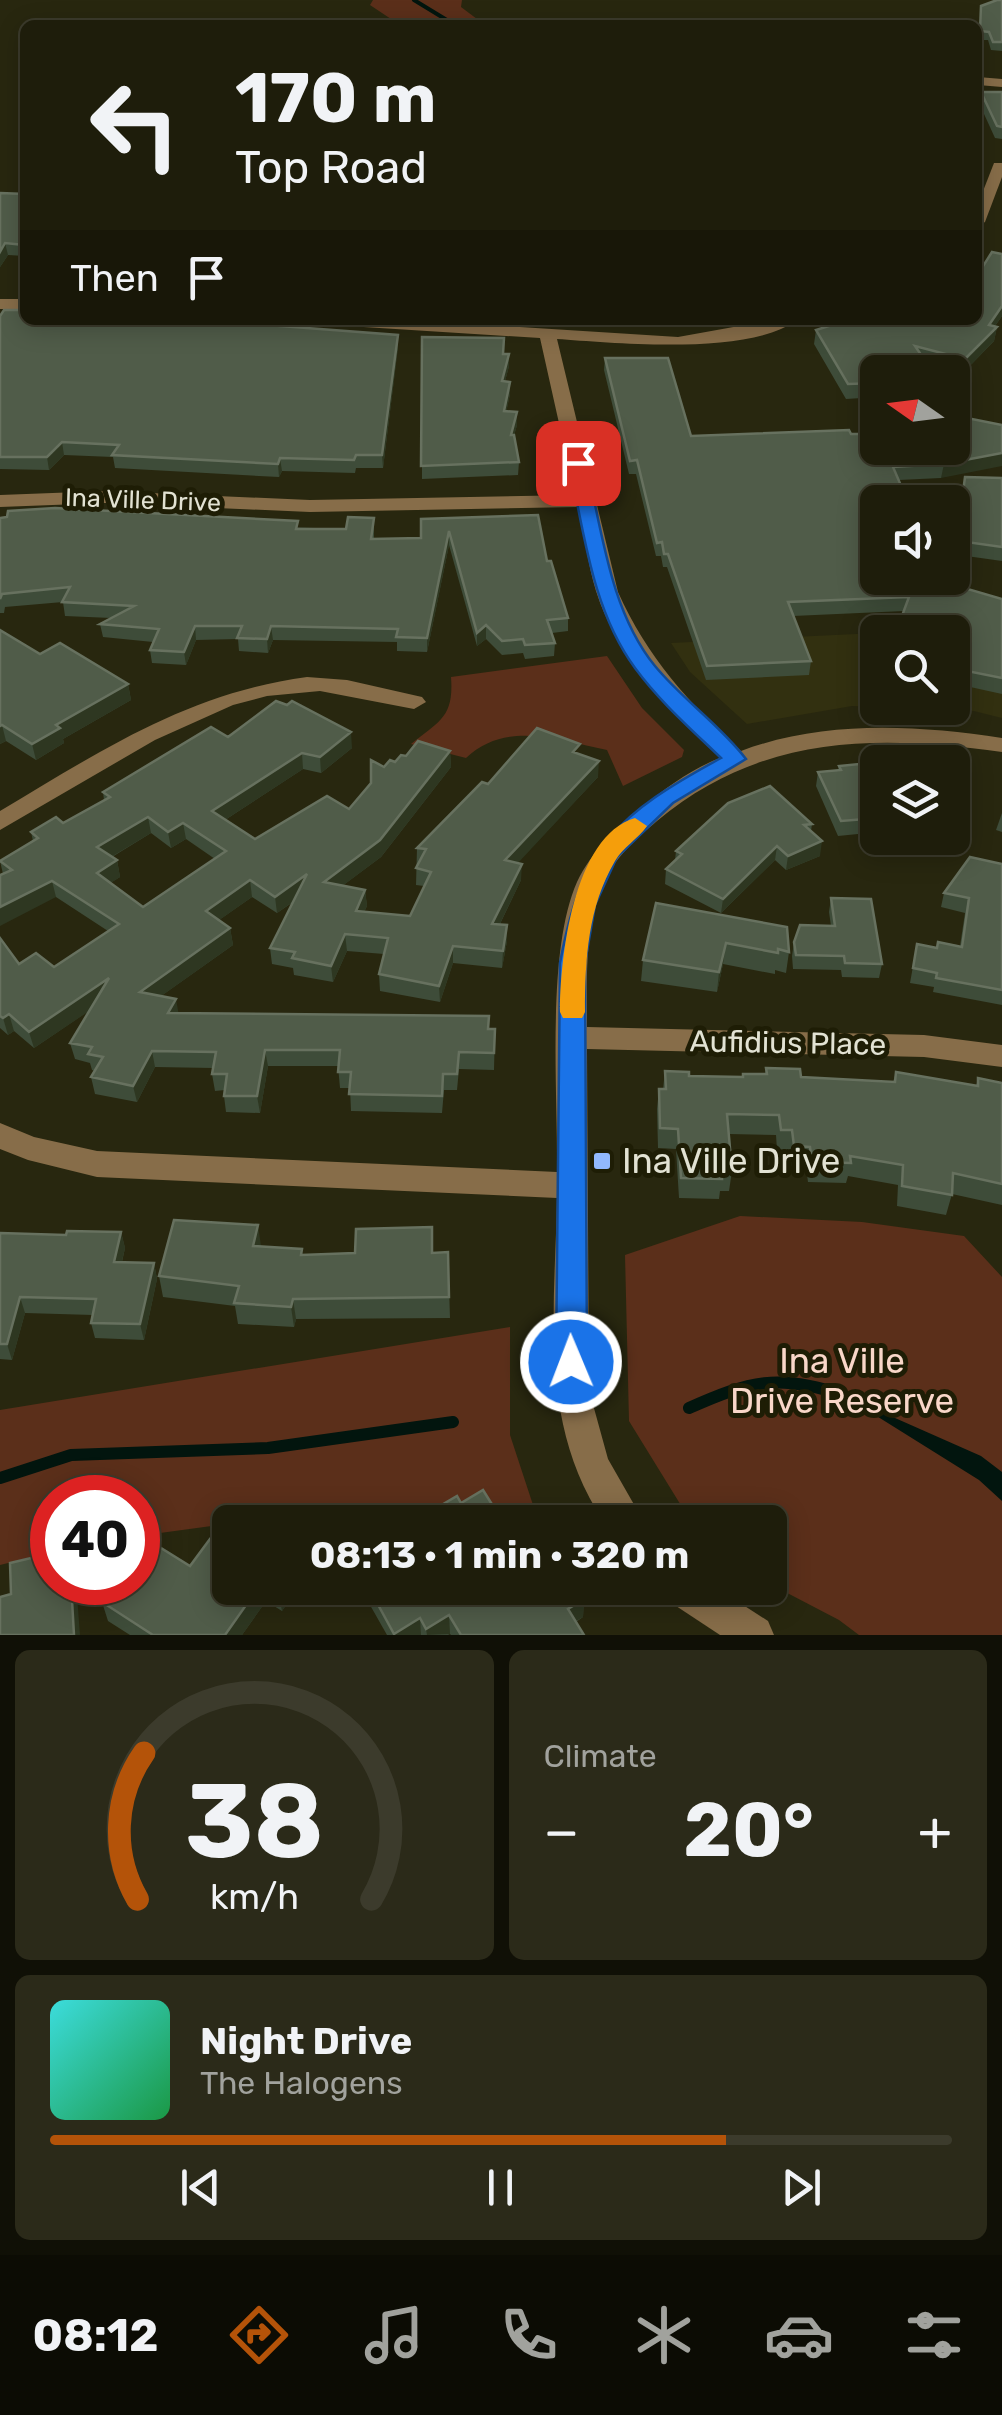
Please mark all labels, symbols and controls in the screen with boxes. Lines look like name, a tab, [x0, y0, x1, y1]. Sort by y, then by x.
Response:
text: 170 m	[235, 57, 437, 140]
icon: left	[70, 60, 200, 190]
text: Top Road	[235, 141, 427, 194]
icon: arrive	[179, 250, 234, 305]
text: Then	[70, 255, 159, 301]
north arrow	[860, 355, 970, 465]
map controls	[860, 355, 970, 855]
pin	[536, 421, 621, 506]
icon: arrive	[551, 436, 606, 491]
street label: Ina Ville Drive	[65, 483, 221, 517]
button: sound	[860, 485, 970, 595]
button: search	[860, 615, 970, 725]
button: layers	[860, 745, 970, 855]
street label: Aufidius Place	[689, 1023, 887, 1063]
place label: Ina Ville Drive	[622, 1140, 840, 1182]
marker: Ina Ville Drive	[591, 1150, 613, 1172]
position arrow	[519, 1310, 623, 1414]
park label: Ina Ville Drive Reserve	[730, 1340, 954, 1422]
speed limit sign: 40	[30, 1475, 160, 1605]
text: 08:13 · 1 min · 320 m	[310, 1532, 689, 1578]
text: Climate	[544, 1737, 657, 1775]
text: 38	[185, 1760, 324, 1883]
text: 20°	[683, 1786, 814, 1875]
text: −	[544, 1799, 579, 1864]
text: +	[918, 1799, 952, 1864]
text: km/h	[210, 1876, 299, 1918]
text: Night Drive	[200, 2018, 412, 2064]
text: The Halogens	[200, 2064, 403, 2102]
icon: previous	[173, 2160, 228, 2215]
icon: pause	[473, 2160, 528, 2215]
icon: next	[774, 2160, 829, 2215]
icon: directions	[224, 2300, 294, 2370]
icon: music	[359, 2300, 429, 2370]
icon: phone	[494, 2300, 564, 2370]
icon: climate	[629, 2300, 699, 2370]
icon: car	[764, 2300, 834, 2370]
icon: filters	[899, 2300, 969, 2370]
text: 08:12	[33, 2309, 158, 2362]

